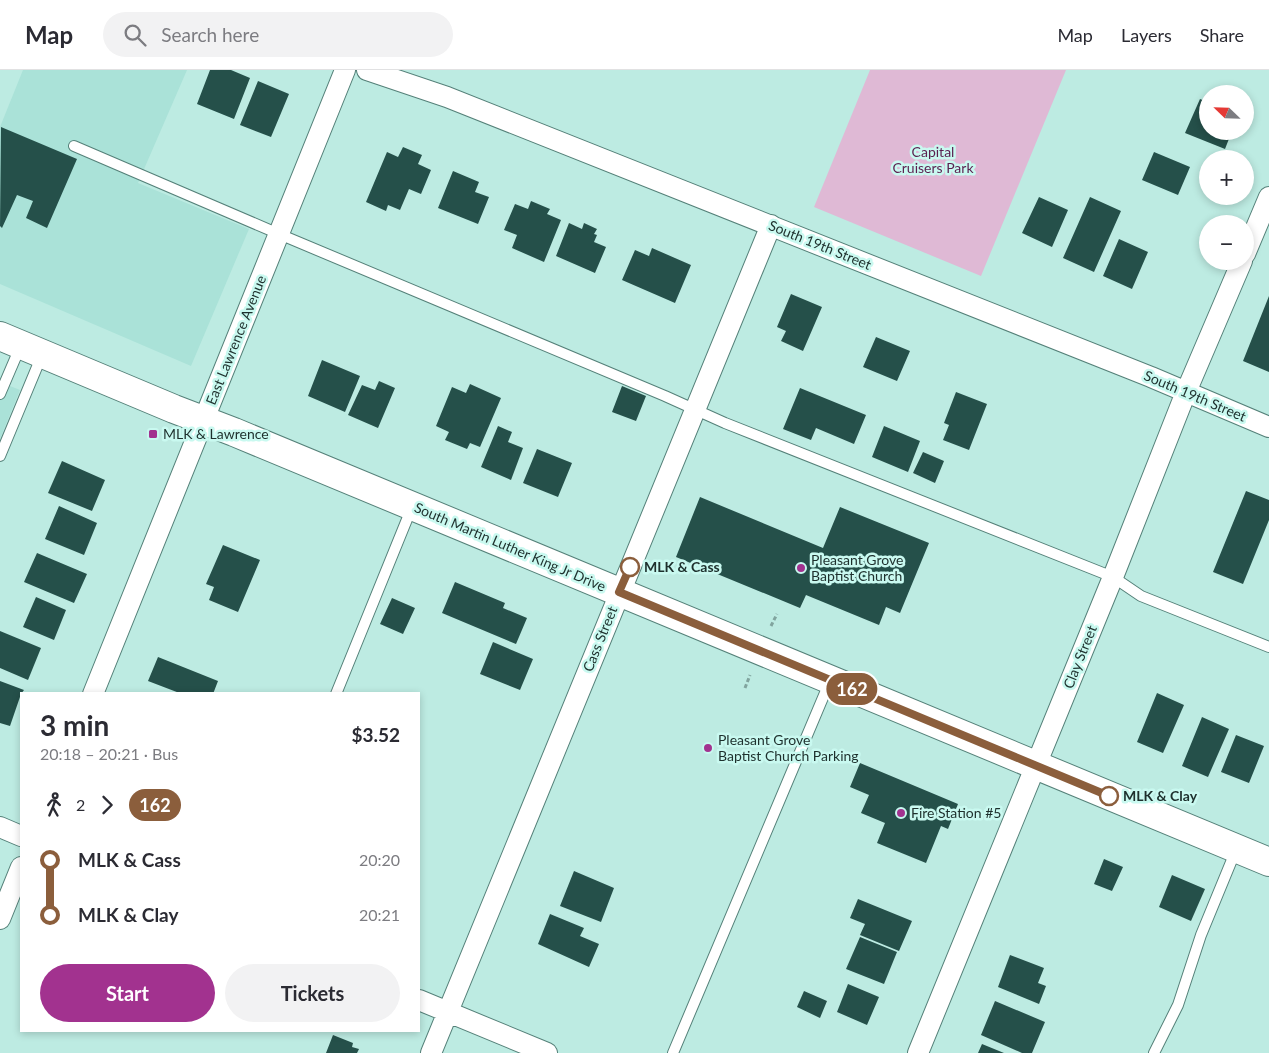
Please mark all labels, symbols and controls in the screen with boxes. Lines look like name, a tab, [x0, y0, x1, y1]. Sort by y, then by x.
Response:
search box	[103, 12, 453, 57]
text: Map	[25, 20, 73, 49]
icon: search	[121, 21, 149, 49]
text: Search here	[161, 23, 259, 46]
text: Map	[1057, 24, 1093, 46]
text: Layers	[1121, 24, 1172, 46]
text: Share	[1200, 24, 1244, 46]
north arrow	[1199, 85, 1254, 140]
map controls	[1199, 85, 1254, 270]
park label: Capital Cruisers Park	[892, 143, 974, 176]
button: +	[1199, 150, 1254, 205]
button: −	[1199, 215, 1254, 270]
street label: South 19th Street	[766, 216, 874, 273]
street label: East Lawrence Avenue	[202, 273, 269, 407]
street label: South 19th Street	[1142, 366, 1249, 425]
place label: MLK & Lawrence	[163, 425, 269, 442]
marker: MLK & Lawrence	[147, 428, 159, 440]
street label: South Martin Luther King Jr Drive	[412, 498, 608, 595]
place label: Pleasant Grove Baptist Church	[811, 551, 903, 584]
marker: MLK & Cass	[620, 557, 640, 577]
place label: MLK & Cass	[644, 558, 720, 575]
marker: Pleasant Grove Baptist Church	[795, 562, 807, 574]
street label: Cass Street	[579, 604, 620, 674]
street label: Clay Street	[1059, 623, 1100, 691]
line badge: 162	[823, 673, 881, 705]
text: 162	[836, 678, 868, 700]
text: 3 min	[40, 708, 109, 742]
text: $3.52	[351, 723, 400, 746]
place label: Pleasant Grove Baptist Church Parking	[718, 731, 859, 764]
marker: Pleasant Grove Baptist Church Parking	[702, 742, 714, 754]
text: 20:18 – 20:21 · Bus	[40, 744, 178, 763]
marker: MLK & Clay	[1099, 786, 1119, 806]
place label: MLK & Clay	[1123, 787, 1198, 804]
icon: walk	[40, 791, 68, 819]
icon: forward	[93, 791, 121, 819]
text: 162	[139, 794, 171, 816]
text: 2	[76, 795, 85, 814]
place label: Fire Station #5	[911, 804, 1001, 821]
marker: Fire Station #5	[895, 807, 907, 819]
text: MLK & Cass	[78, 848, 181, 871]
text: 20:20	[359, 850, 400, 869]
text: MLK & Clay	[78, 903, 179, 926]
text: 20:21	[359, 905, 400, 924]
button: Start	[40, 964, 215, 1022]
button: Tickets	[225, 964, 400, 1022]

